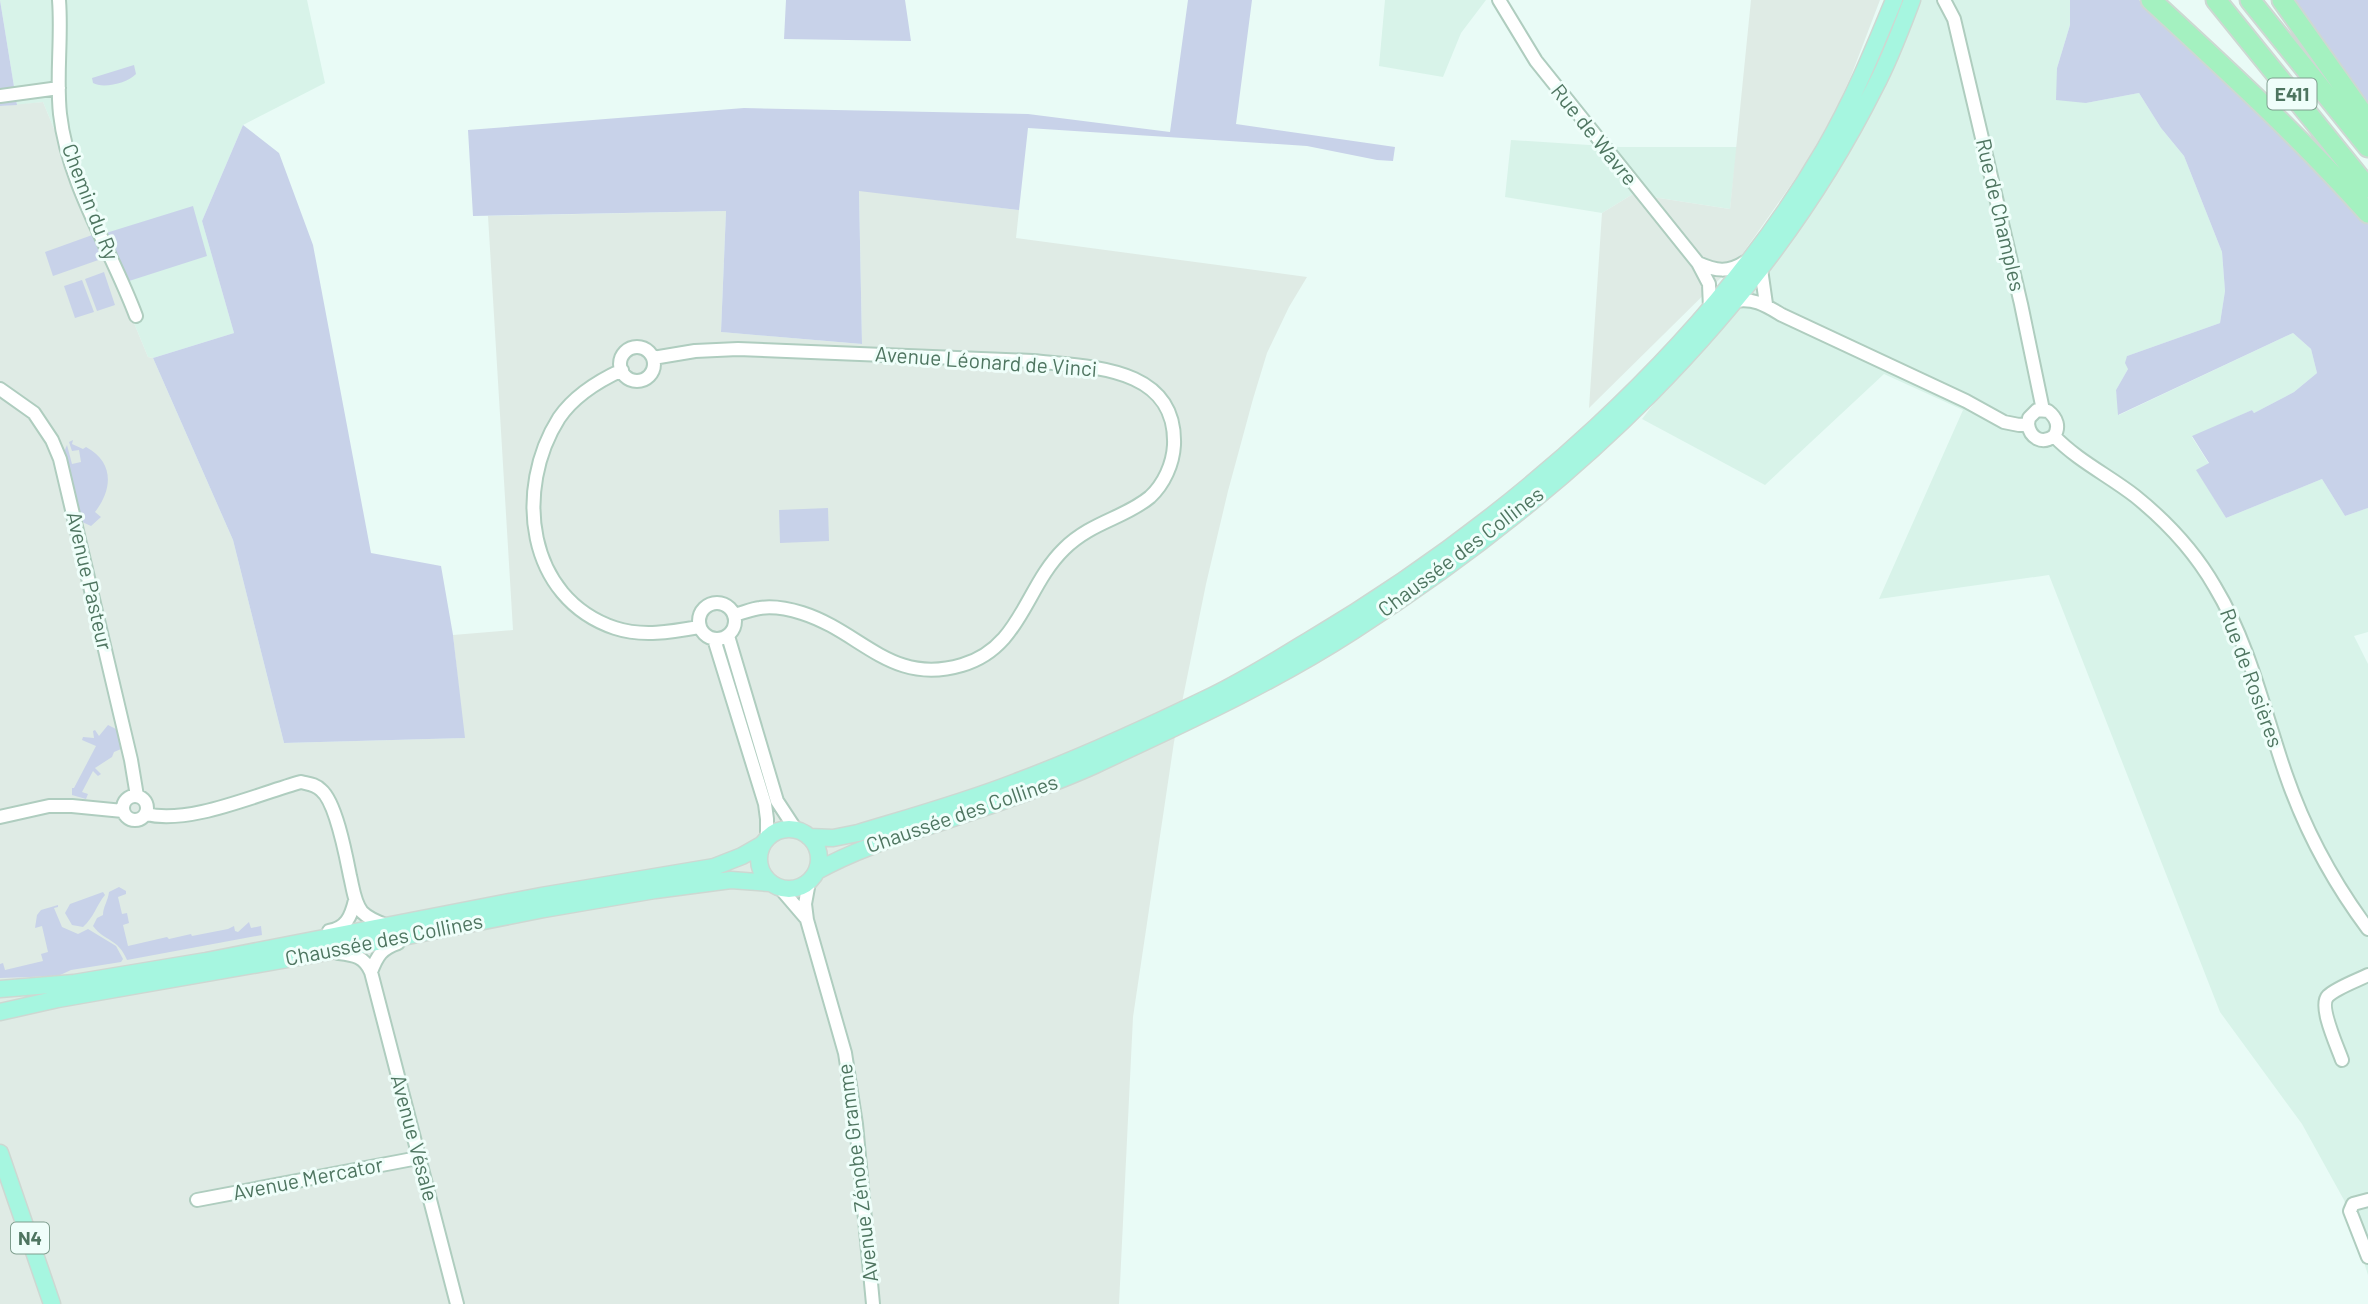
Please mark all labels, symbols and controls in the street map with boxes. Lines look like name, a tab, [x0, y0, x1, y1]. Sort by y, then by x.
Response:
street label: Rue de Wavre	[1547, 78, 1644, 190]
road number: E411	[2268, 78, 2316, 110]
street label: Rue de Champles	[1972, 136, 2031, 294]
street label: Chemin du Ry	[58, 140, 125, 264]
street label: Avenue Léonard de Vinci	[874, 340, 1098, 381]
street label: Chaussée des Collines	[1372, 480, 1548, 621]
street label: Avenue Pasteur	[62, 509, 119, 653]
street label: Rue de Rosières	[2216, 605, 2289, 750]
street label: Chaussée des Collines	[863, 768, 1060, 857]
street label: Chaussée des Collines	[283, 907, 485, 970]
street label: Avenue Zénobe Gramme	[831, 1062, 882, 1284]
street label: Avenue Vésale	[387, 1072, 444, 1204]
street label: Avenue Mercator	[230, 1151, 385, 1204]
road number: N4	[11, 1222, 49, 1254]

